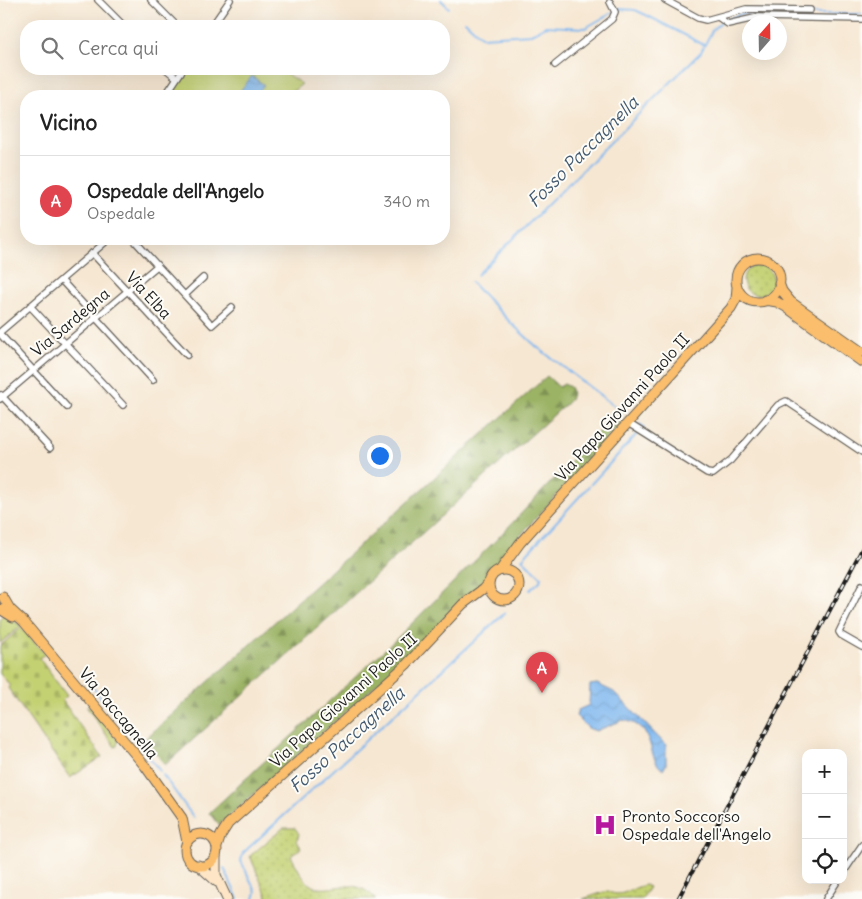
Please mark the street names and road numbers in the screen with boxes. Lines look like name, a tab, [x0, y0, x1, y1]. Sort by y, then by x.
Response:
street label: Via Elba	[122, 267, 176, 323]
street label: Via Sardegna	[27, 283, 113, 361]
street label: Via Papa Giovanni Paolo II	[551, 329, 693, 485]
street label: Via Papa Giovanni Paolo II	[265, 629, 421, 771]
street label: Via Paccagnella	[75, 663, 163, 763]

